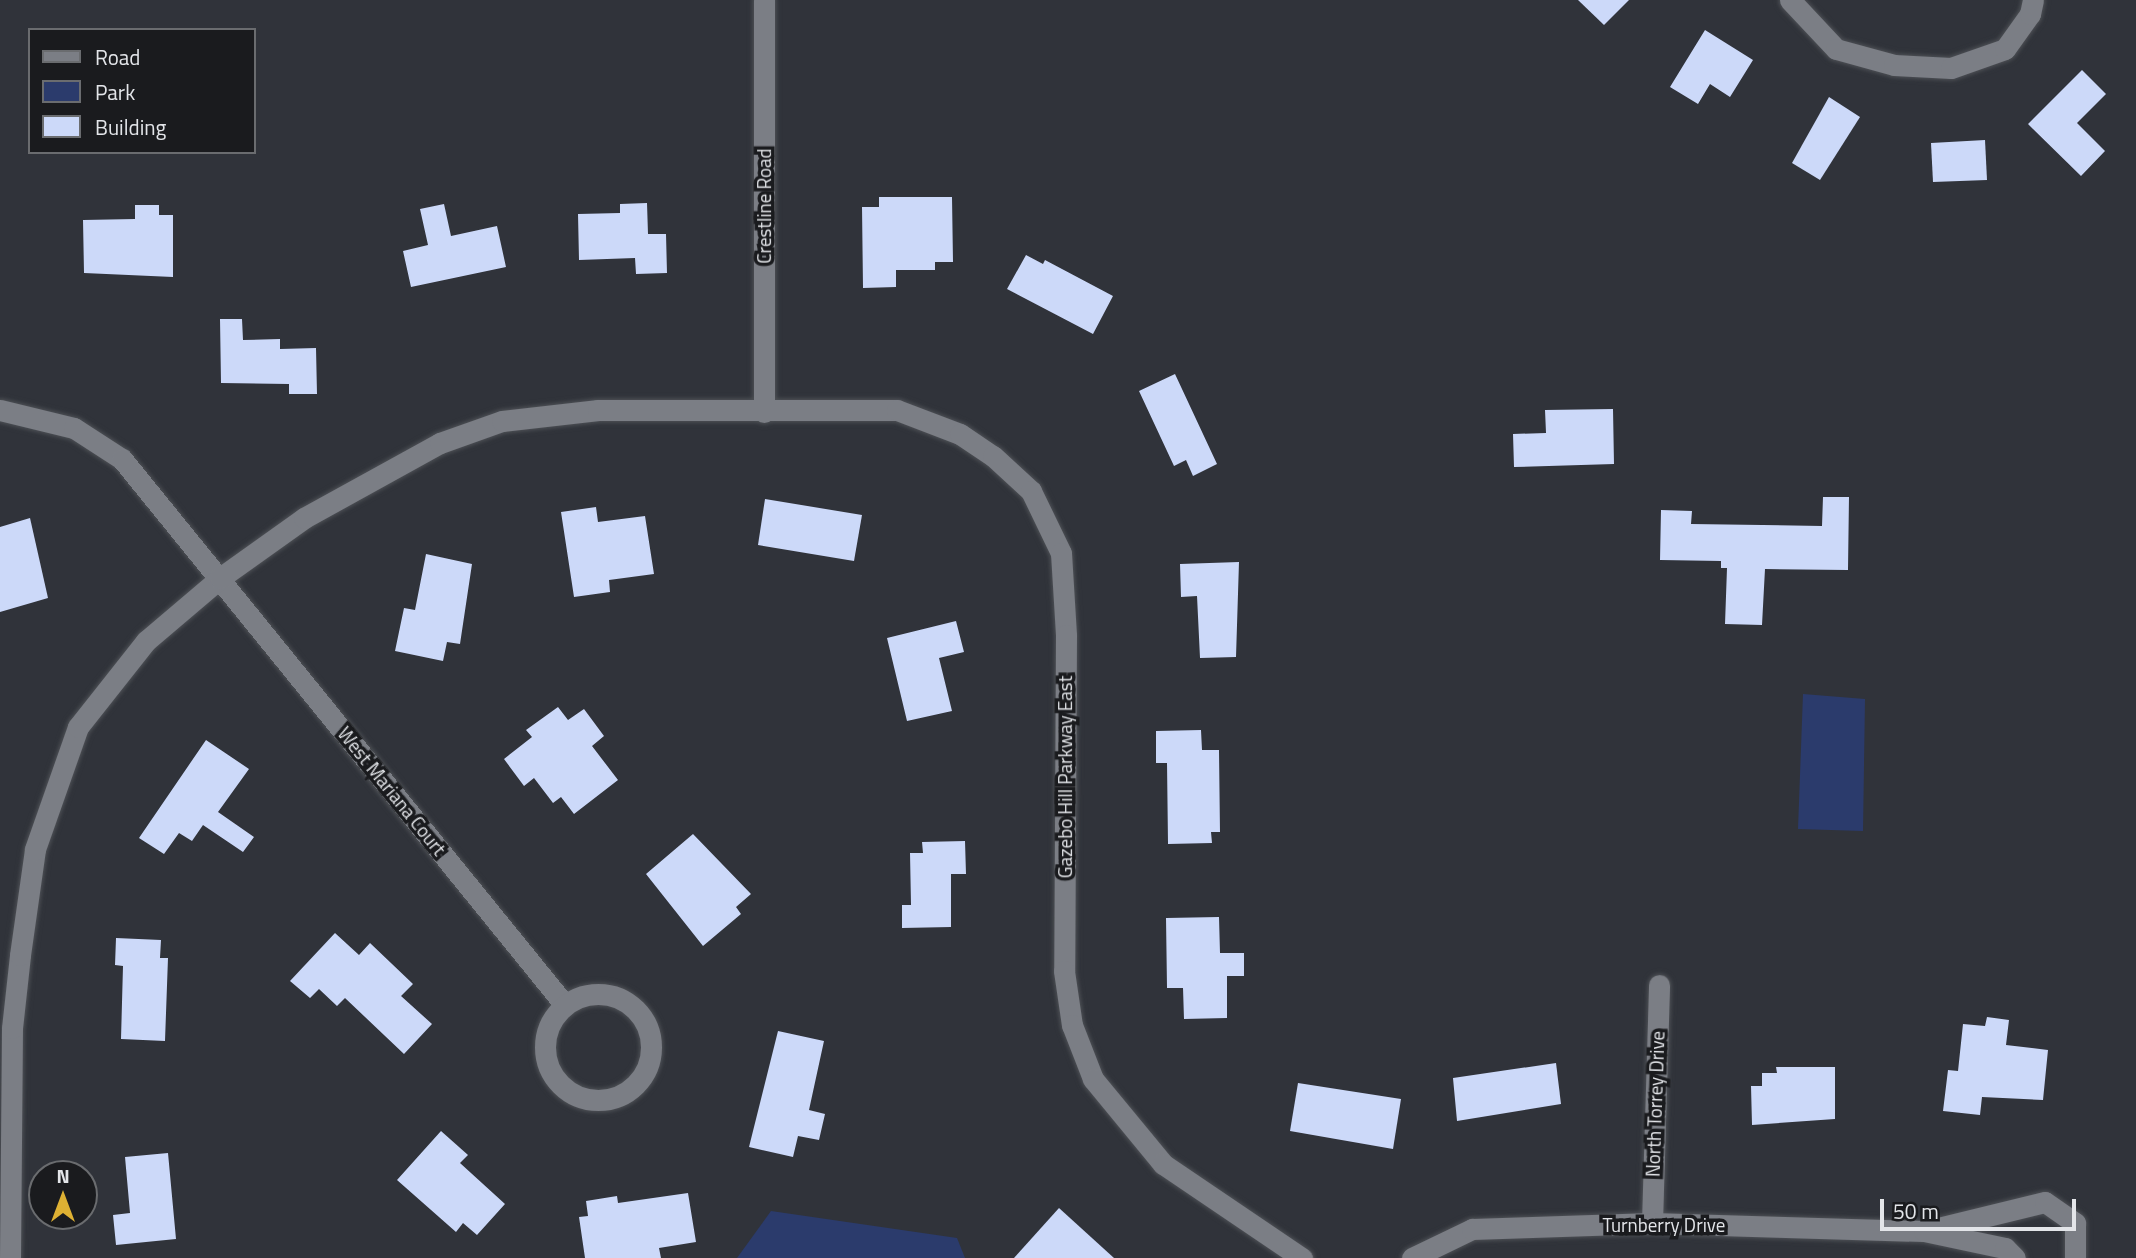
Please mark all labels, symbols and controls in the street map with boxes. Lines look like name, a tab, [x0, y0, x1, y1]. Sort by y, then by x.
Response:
legend	[28, 28, 256, 154]
text: Road	[95, 41, 140, 73]
text: Park	[95, 76, 135, 108]
text: Building	[95, 111, 166, 143]
street label: Crestline Road	[753, 148, 775, 264]
street label: Gazebo Hill Parkway East	[1054, 676, 1076, 878]
street label: West Mariana Court	[333, 722, 451, 860]
street label: North Torrey Drive	[1641, 1031, 1669, 1177]
north arrow	[28, 1160, 98, 1230]
text: N	[56, 1161, 70, 1190]
scale bar	[1884, 1184, 2080, 1228]
text: 50 m	[1893, 1195, 1939, 1227]
street label: Turnberry Drive	[1603, 1214, 1725, 1236]

